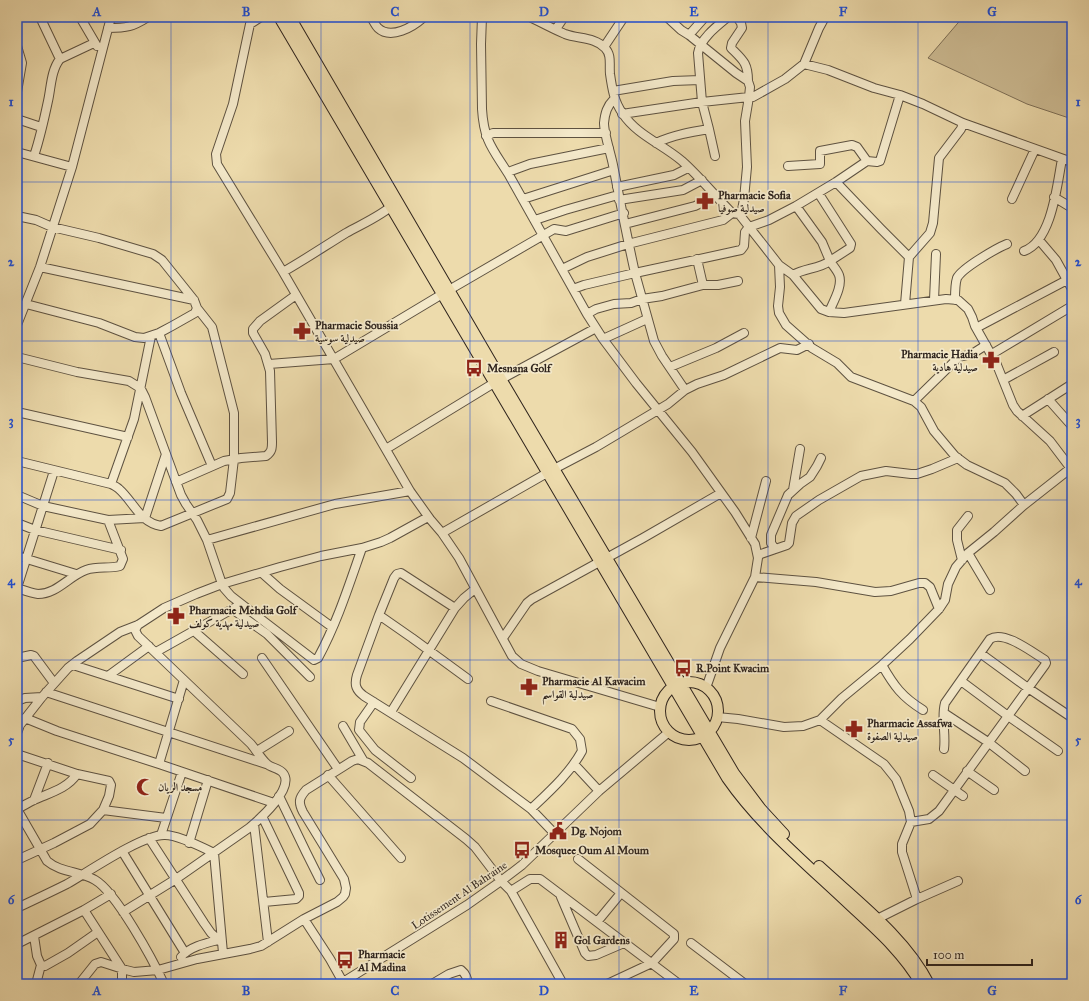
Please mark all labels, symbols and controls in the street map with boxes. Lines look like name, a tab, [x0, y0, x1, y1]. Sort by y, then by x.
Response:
text: A	[92, 4, 102, 20]
text: B	[242, 4, 251, 20]
text: C	[391, 4, 400, 20]
text: D	[539, 4, 549, 20]
text: E	[689, 4, 699, 20]
text: F	[839, 4, 848, 20]
text: G	[987, 4, 997, 20]
text: 1	[8, 94, 14, 110]
text: 1	[1075, 94, 1081, 110]
place label: Pharmacie Sofia صيدلية صوفيا	[718, 189, 791, 215]
pharmacy icon: Pharmacie Sofia صيدلية صوفيا	[695, 191, 715, 211]
text: 2	[8, 254, 15, 270]
text: 2	[1075, 254, 1082, 270]
place label: Pharmacie Soussia صيدلية سوسية	[315, 319, 398, 345]
pharmacy icon: Pharmacie Soussia صيدلية سوسية	[292, 321, 312, 341]
place label: Pharmacie Hadia صيدلية هادية	[901, 348, 978, 374]
pharmacy icon: Pharmacie Hadia صيدلية هادية	[981, 350, 1001, 370]
bus stop icon: Mesnana Golf	[464, 358, 484, 378]
place label: Mesnana Golf	[487, 362, 553, 375]
text: 3	[8, 413, 14, 429]
text: 3	[1075, 413, 1081, 429]
text: 4	[7, 573, 15, 589]
text: 4	[1074, 573, 1082, 589]
place label: Pharmacie Mehdia Golf صيدلية مهدية كولف	[189, 604, 299, 631]
pharmacy icon: Pharmacie Mehdia Golf صيدلية مهدية كولف	[166, 606, 186, 626]
bus stop icon: R.Point Kwacim	[673, 658, 693, 678]
place label: R.Point Kwacim	[696, 662, 770, 675]
place label: Pharmacie Al Kawacim صيدلية القواسم	[542, 675, 646, 705]
pharmacy icon: Pharmacie Al Kawacim صيدلية القواسم	[519, 677, 539, 697]
place label: Pharmacie Assafwa صيدلية الصفوة	[867, 717, 953, 743]
pharmacy icon: Pharmacie Assafwa صيدلية الصفوة	[844, 719, 864, 739]
text: 5	[8, 732, 15, 748]
text: 5	[1075, 732, 1082, 748]
mosque icon: مسجد الريان	[135, 777, 155, 797]
place label: مسجد الريان	[158, 781, 202, 794]
public building icon: Dg. Nojom	[548, 821, 568, 841]
place label: Dg. Nojom	[571, 825, 623, 839]
bus stop icon: Mosquee Oum Al Moum	[512, 840, 532, 860]
place label: Mosquee Oum Al Moum	[535, 844, 650, 858]
street label: Lotissement Al Bahraine	[409, 858, 510, 932]
text: 6	[8, 892, 16, 908]
text: 6	[1075, 892, 1083, 908]
building icon: Gol Gardens	[551, 930, 571, 950]
place label: Gol Gardens	[574, 934, 630, 947]
scale bar	[927, 941, 1032, 967]
place label: Pharmacie Al Madina	[357, 948, 406, 974]
text: 100 m	[933, 948, 964, 962]
bus stop icon: Pharmacie Al Madina	[335, 950, 355, 970]
text: A	[92, 983, 102, 999]
text: B	[242, 983, 251, 999]
text: C	[391, 983, 400, 999]
text: D	[539, 983, 549, 999]
text: E	[689, 983, 699, 999]
text: F	[839, 983, 848, 999]
text: G	[987, 983, 997, 999]

